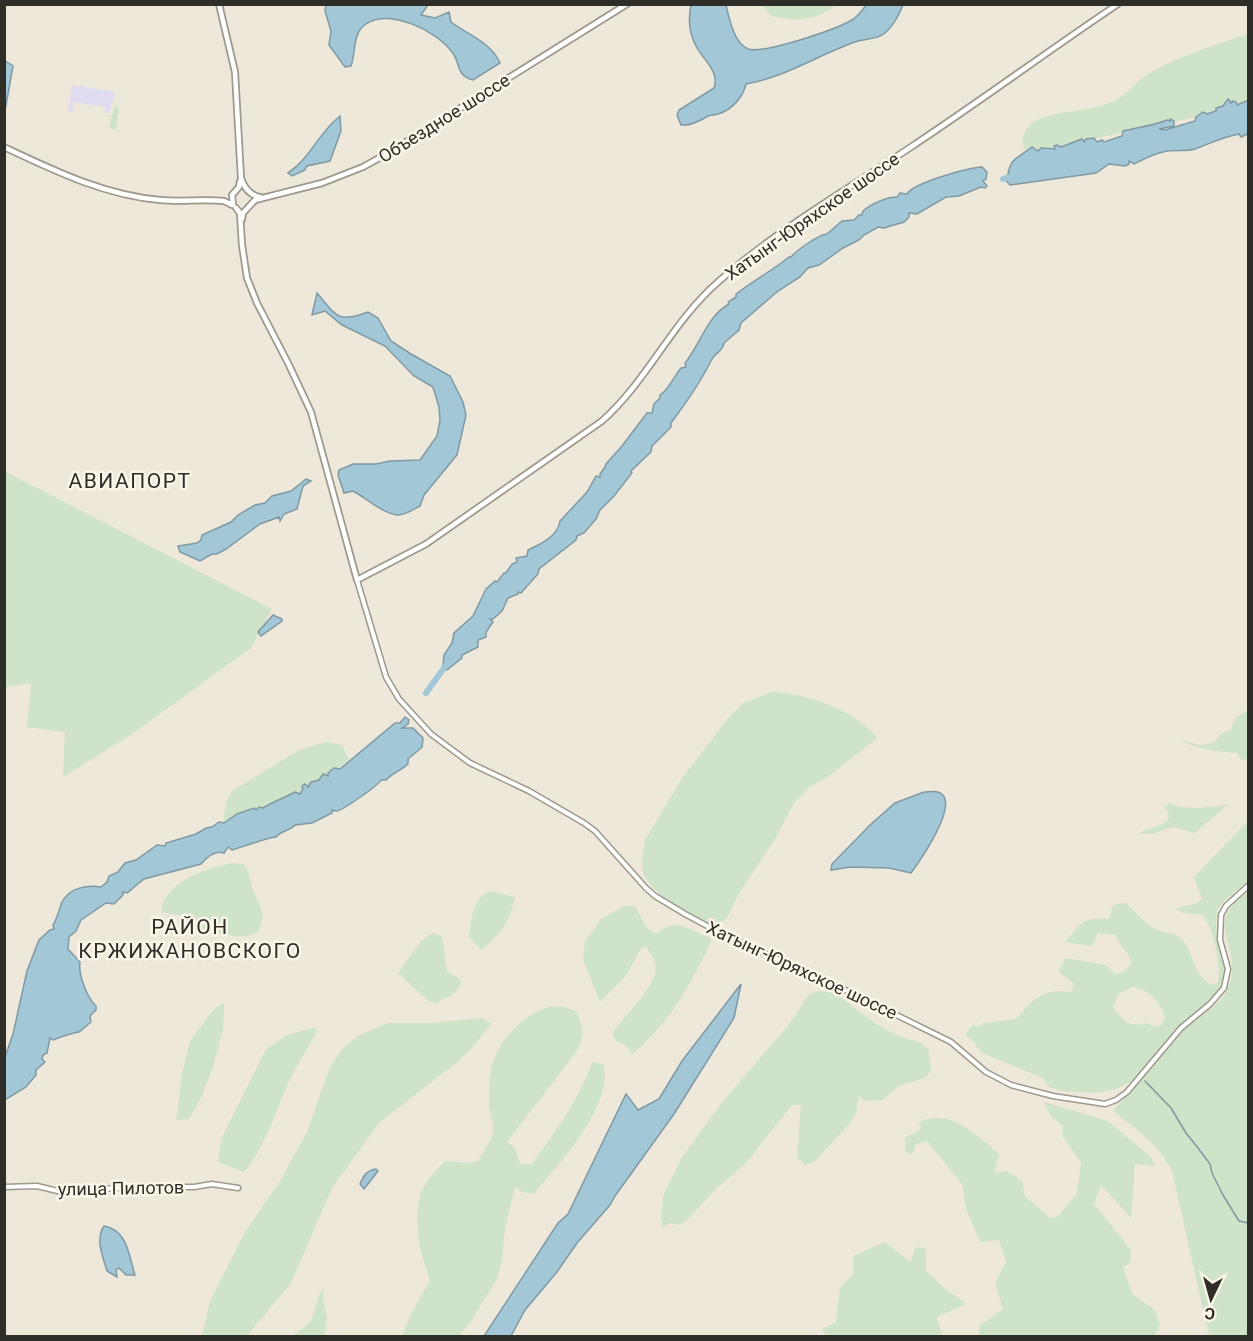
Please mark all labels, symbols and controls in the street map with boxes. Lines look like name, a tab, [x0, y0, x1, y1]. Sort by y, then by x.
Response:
street label: Объездное шоссе	[374, 69, 514, 167]
street label: Хатынг-Юряхское шоссе	[721, 148, 903, 284]
district label: АВИАПОРТ	[69, 469, 191, 493]
district label: РАЙОН КРЖИЖАНОВСКОГО	[78, 915, 302, 963]
street label: Хатынг-Юряхское шоссе	[703, 917, 901, 1023]
street label: улица Пилотов	[58, 1176, 184, 1200]
north arrow	[1181, 1269, 1241, 1329]
text: С	[1204, 1304, 1216, 1323]

